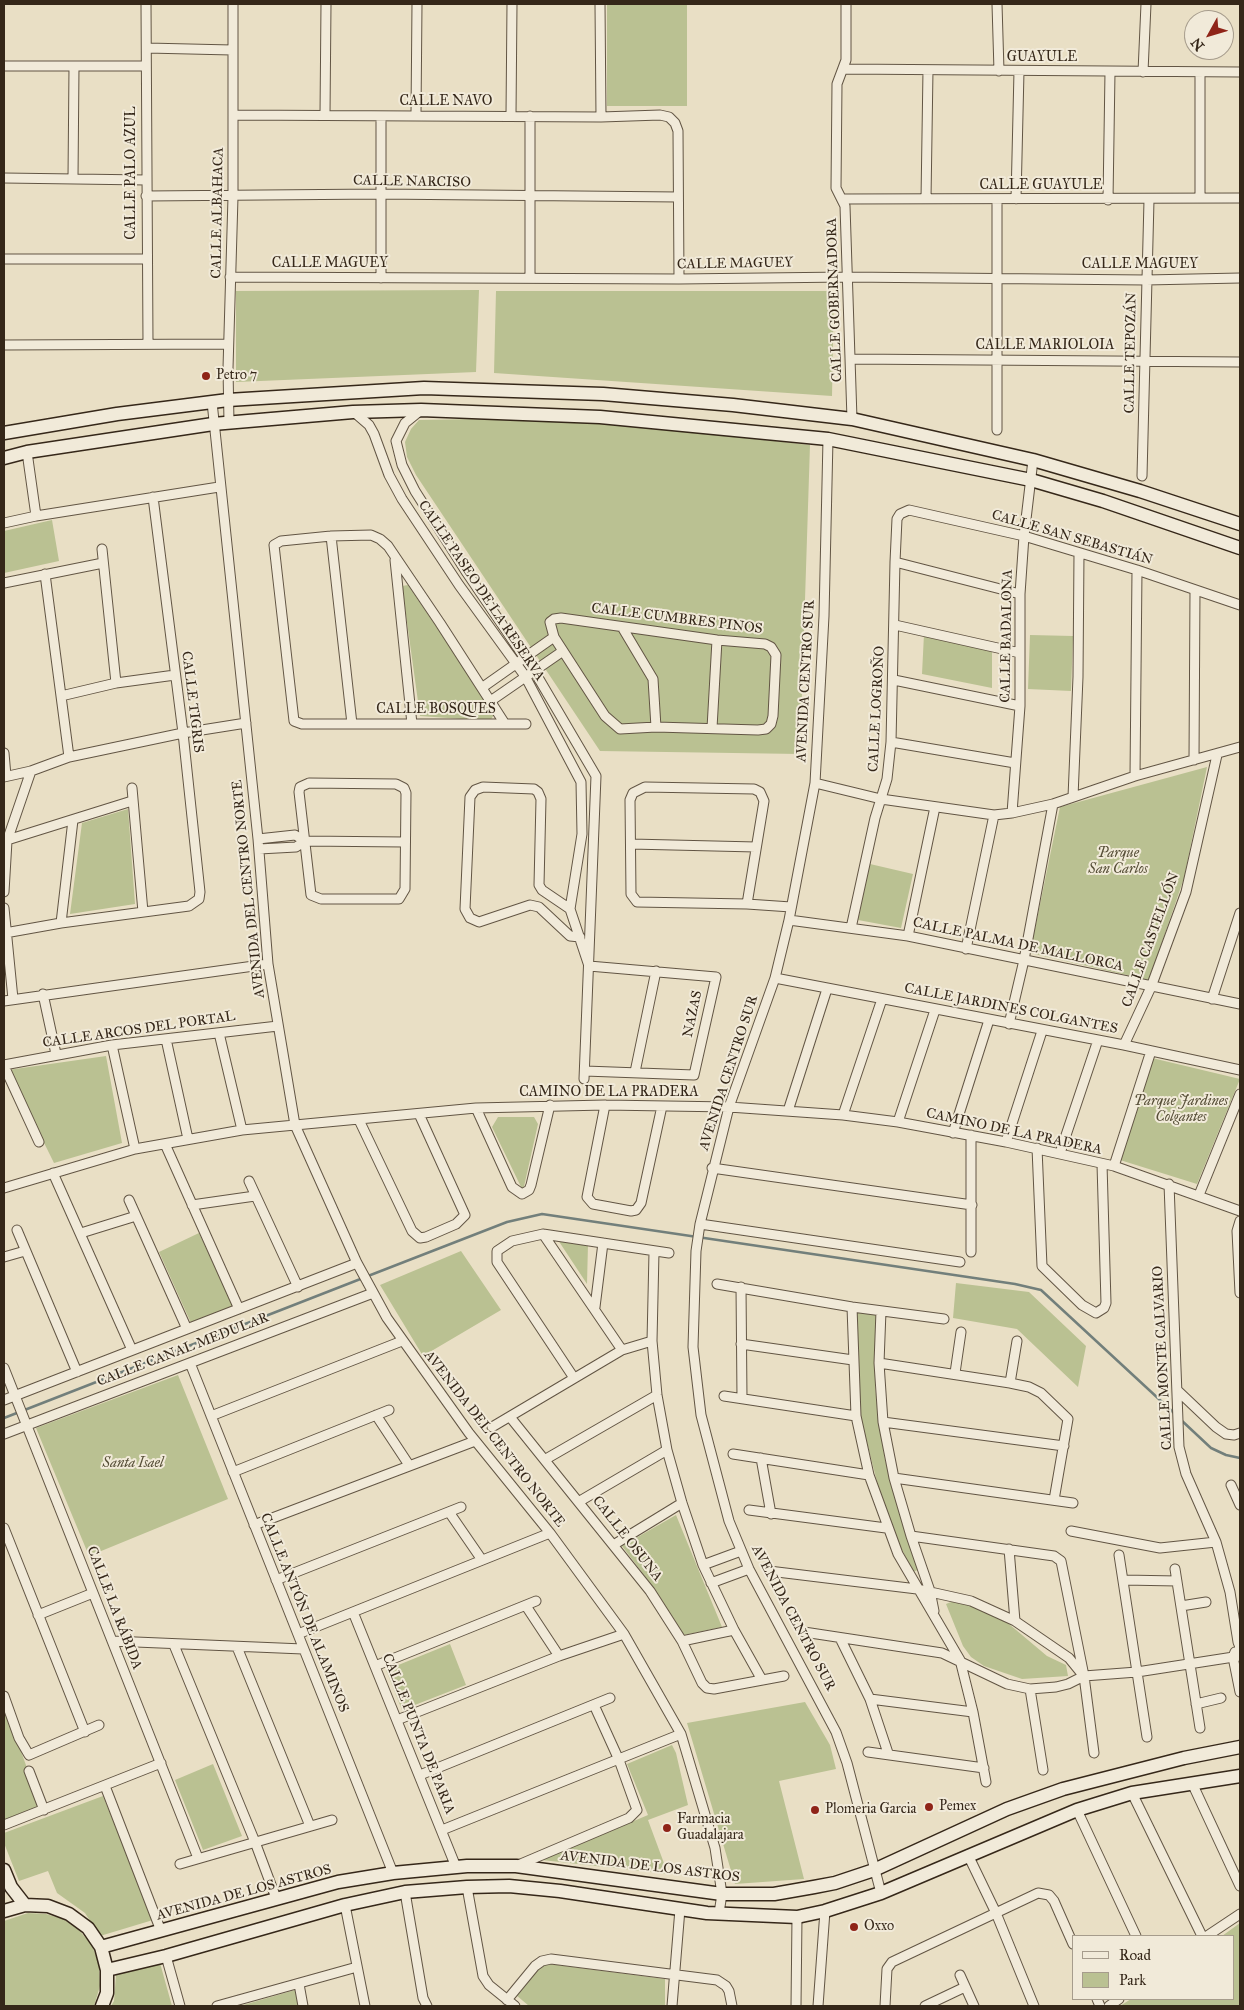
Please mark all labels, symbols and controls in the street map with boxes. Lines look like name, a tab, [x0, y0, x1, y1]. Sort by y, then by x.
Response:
north arrow	[1184, 10, 1234, 60]
text: N	[1187, 34, 1208, 54]
street label: GUAYULE	[1007, 50, 1077, 66]
street label: CALLE NAVO	[399, 94, 493, 110]
street label: CALLE PALO AZUL	[124, 106, 140, 240]
street label: CALLE ALBAHACA	[208, 147, 228, 279]
street label: CALLE NARCISO	[353, 173, 471, 191]
street label: CALLE GUAYULE	[979, 178, 1103, 194]
street label: CALLE GOBERNADORA	[824, 217, 846, 383]
street label: CALLE MAGUEY	[677, 255, 793, 273]
street label: CALLE MAGUEY	[272, 256, 388, 272]
street label: CALLE MAGUEY	[1082, 257, 1198, 273]
street label: CALLE TEPOZÁN	[1122, 292, 1140, 414]
street label: CALLE MARIOLOIA	[975, 338, 1115, 354]
place label: Petro 7	[216, 368, 257, 384]
marker: Petro 7	[200, 370, 212, 382]
street label: CALLE PASEO DE LA RESERVA	[414, 498, 548, 684]
street label: CALLE SAN SEBASTIÁN	[990, 507, 1154, 569]
street label: CALLE BADALONA	[997, 569, 1017, 703]
street label: AVENIDA CENTRO SUR	[793, 599, 819, 763]
street label: CALLE CUMBRES PINOS	[590, 600, 764, 638]
street label: CALLE LOGROÑO	[865, 645, 889, 773]
street label: CALLE TIGRIS	[177, 650, 207, 754]
street label: CALLE BOSQUES	[376, 702, 496, 718]
street label: AVENIDA DEL CENTRO NORTE	[229, 779, 269, 999]
park label: Parque San Carlos	[1088, 846, 1148, 879]
street label: CALLE CASTELLÓN	[1119, 870, 1183, 1010]
street label: CALLE PALMA DE MALLORCA	[911, 914, 1125, 976]
street label: CALLE JARDINES COLGANTES	[903, 980, 1119, 1038]
street label: NAZAS	[680, 989, 706, 1039]
street label: AVENIDA CENTRO SUR	[696, 993, 762, 1153]
street label: CALLE ARCOS DEL PORTAL	[42, 1008, 236, 1052]
street label: CAMINO DE LA PRADERA	[519, 1085, 699, 1101]
park label: Parque Jardines Colgantes	[1134, 1094, 1228, 1126]
street label: CAMINO DE LA PRADERA	[925, 1105, 1103, 1159]
street label: CALLE MONTE CALVARIO	[1150, 1265, 1176, 1451]
street label: CALLE CANAL MEDULAR	[95, 1309, 271, 1391]
street label: AVENIDA DEL CENTRO NORTE	[420, 1347, 568, 1531]
park label: Santa Isael	[103, 1456, 163, 1472]
street label: CALLE OSUNA	[588, 1493, 666, 1585]
street label: CALLE ANTÓN DE ALAMINOS	[256, 1511, 352, 1715]
street label: AVENIDA CENTRO SUR	[747, 1542, 839, 1694]
street label: CALLE LA RÁBIDA	[83, 1544, 145, 1672]
street label: CALLE PUNTA DE PARIA	[378, 1651, 458, 1817]
place label: Pemex	[939, 1799, 976, 1815]
marker: Pemex	[923, 1801, 935, 1813]
place label: Plomeria Garcia	[825, 1802, 916, 1818]
marker: Plomeria Garcia	[809, 1804, 821, 1816]
place label: Farmacia Guadalajara	[677, 1812, 744, 1844]
marker: Farmacia Guadalajara	[661, 1822, 673, 1834]
street label: AVENIDA DE LOS ASTROS	[559, 1848, 741, 1886]
street label: AVENIDA DE LOS ASTROS	[155, 1862, 333, 1924]
place label: Oxxo	[864, 1919, 894, 1935]
marker: Oxxo	[848, 1921, 860, 1933]
legend	[1072, 1935, 1234, 2000]
text: Road	[1119, 1946, 1151, 1964]
text: Park	[1119, 1971, 1146, 1989]

